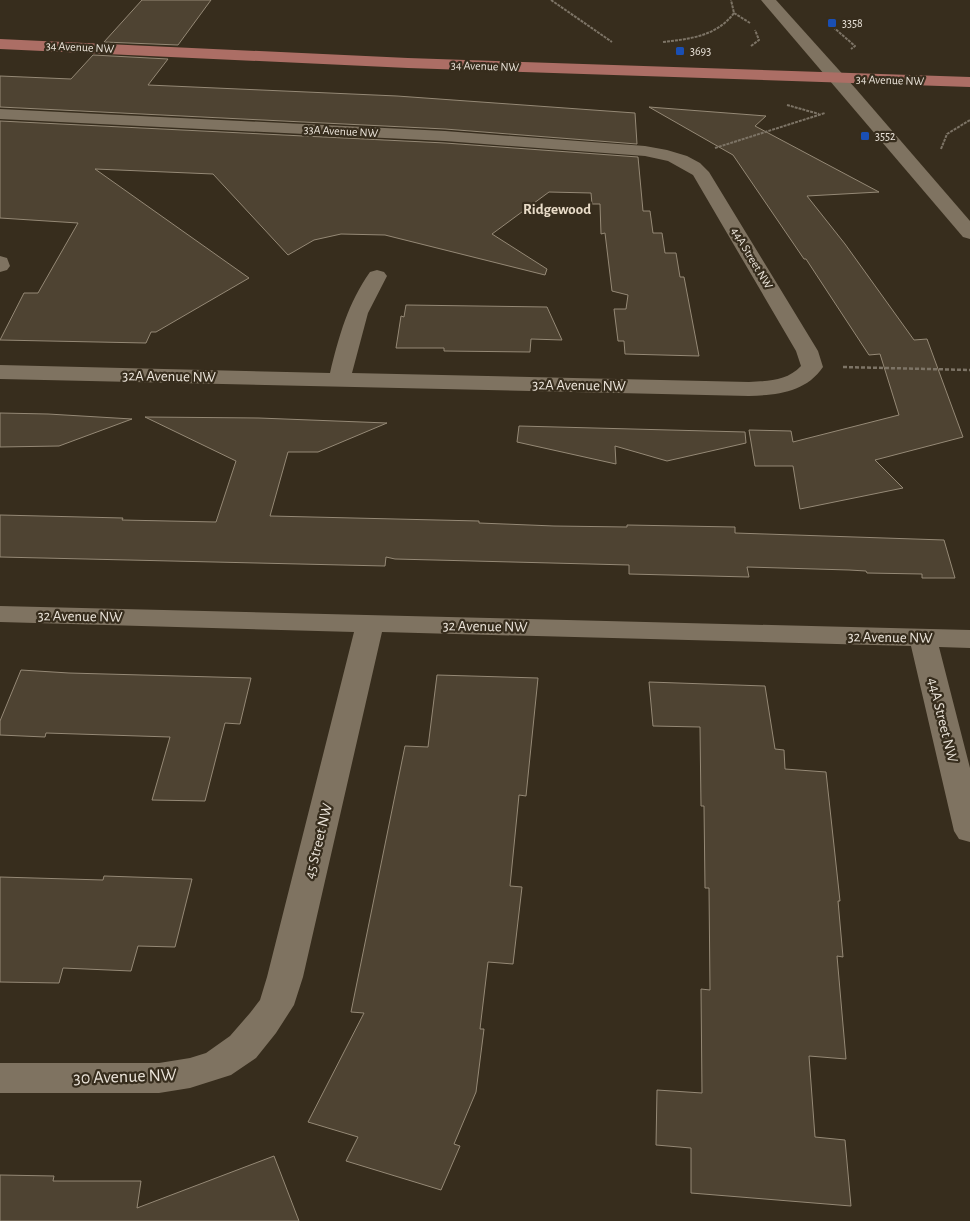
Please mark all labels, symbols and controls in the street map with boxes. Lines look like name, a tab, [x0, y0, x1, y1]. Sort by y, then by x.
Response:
marker: 3358	[826, 17, 838, 29]
place label: 3358	[842, 17, 863, 29]
street label: 34 Avenue NW	[46, 39, 115, 55]
marker: 3693	[674, 45, 686, 57]
place label: 3693	[690, 45, 711, 57]
street label: 34 Avenue NW	[451, 59, 520, 73]
street label: 34 Avenue NW	[856, 73, 925, 87]
street label: 33A Avenue NW	[303, 123, 379, 139]
marker: 3552	[859, 130, 871, 142]
place label: 3552	[875, 130, 896, 142]
district label: Ridgewood	[523, 202, 591, 217]
street label: 44A Street NW	[729, 225, 775, 291]
street label: 32A Avenue NW	[122, 368, 217, 385]
street label: 32A Avenue NW	[532, 377, 627, 394]
street label: 32 Avenue NW	[37, 608, 123, 625]
street label: 32 Avenue NW	[442, 618, 528, 635]
street label: 32 Avenue NW	[847, 629, 933, 646]
street label: 44A Street NW	[925, 676, 960, 765]
street label: 45 Street NW	[302, 801, 335, 880]
street label: 30 Avenue NW	[73, 1066, 177, 1088]

